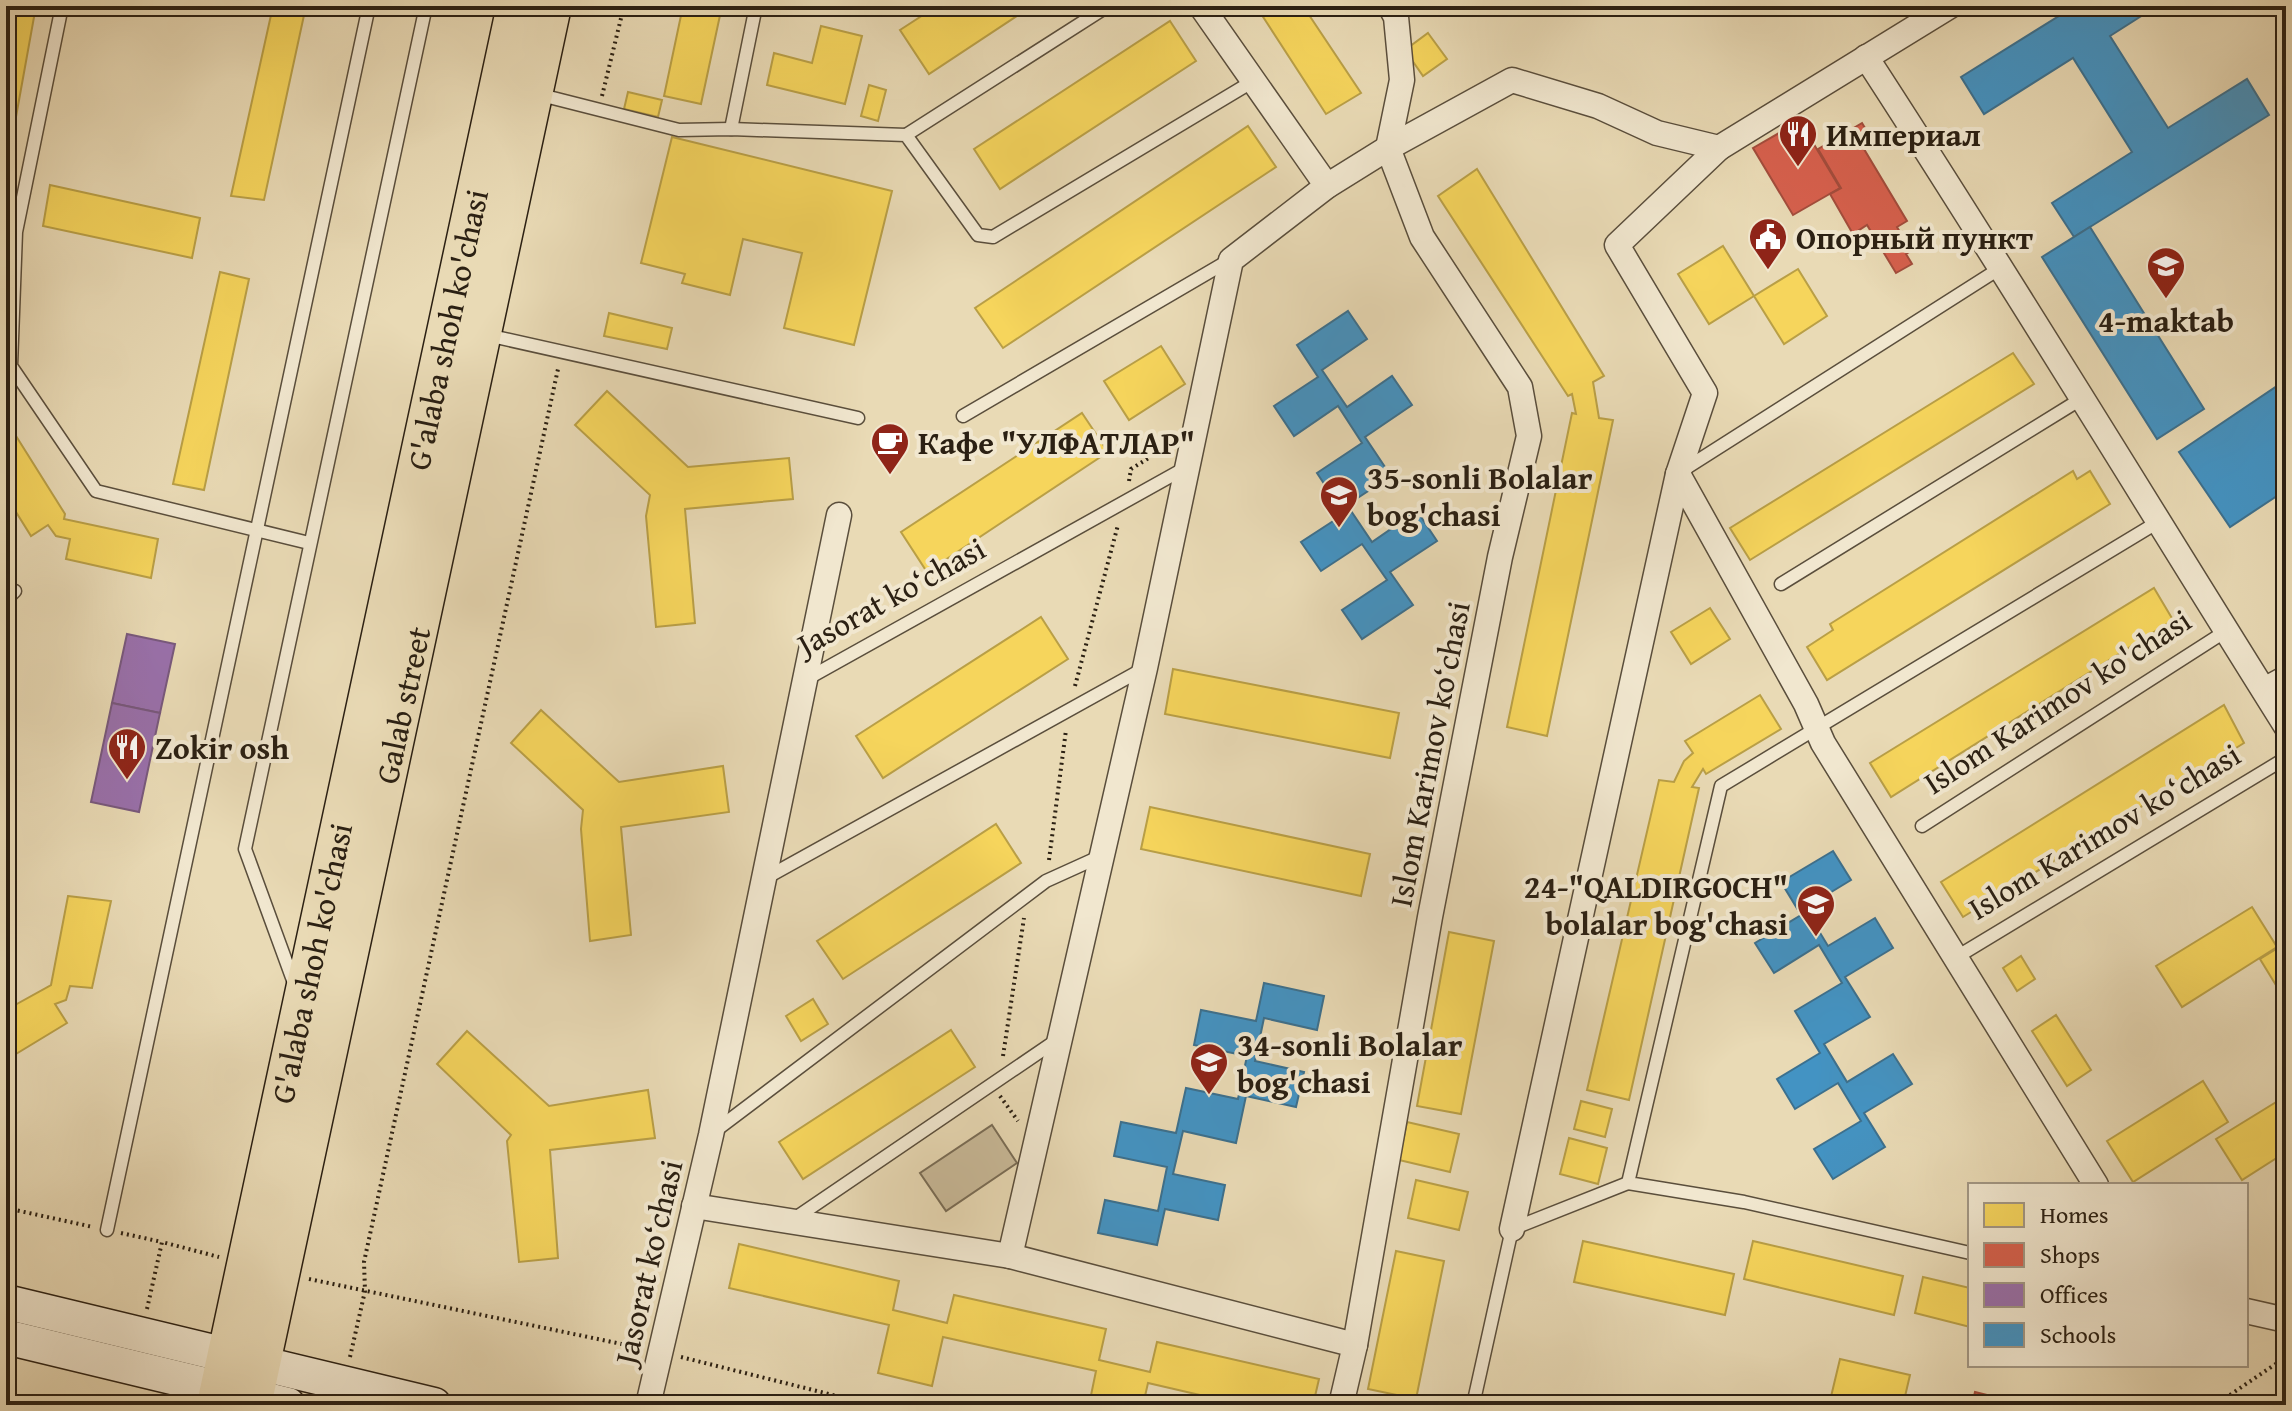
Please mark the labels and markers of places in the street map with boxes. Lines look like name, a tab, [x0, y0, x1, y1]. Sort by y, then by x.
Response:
place label: Империал	[1826, 111, 1981, 158]
restaurant icon: Империал	[1777, 113, 1819, 168]
place label: Опорный пункт	[1796, 214, 2034, 261]
public building icon: Опорный пункт	[1747, 216, 1789, 271]
school or university icon: 4-maktab	[2145, 245, 2187, 300]
place label: 4-maktab	[2098, 297, 2234, 344]
place label: Кафе "УЛФАТЛАР"	[918, 419, 1195, 466]
cafe icon: Кафе "УЛФАТЛАР"	[869, 421, 911, 476]
place label: 35-sonli Bolalar bog'chasi	[1367, 454, 1593, 538]
school or university icon: 35-sonli Bolalar bog'chasi	[1318, 474, 1360, 529]
place label: Zokir osh	[155, 724, 289, 771]
restaurant icon: Zokir osh	[106, 726, 148, 781]
place label: 24-"QALDIRGOCH" bolalar bog'chasi	[1524, 863, 1788, 947]
school or university icon: 24-"QALDIRGOCH" bolalar bog'chasi	[1795, 883, 1837, 938]
place label: 34-sonli Bolalar bog'chasi	[1237, 1021, 1463, 1105]
school or university icon: 34-sonli Bolalar bog'chasi	[1188, 1041, 1230, 1096]

